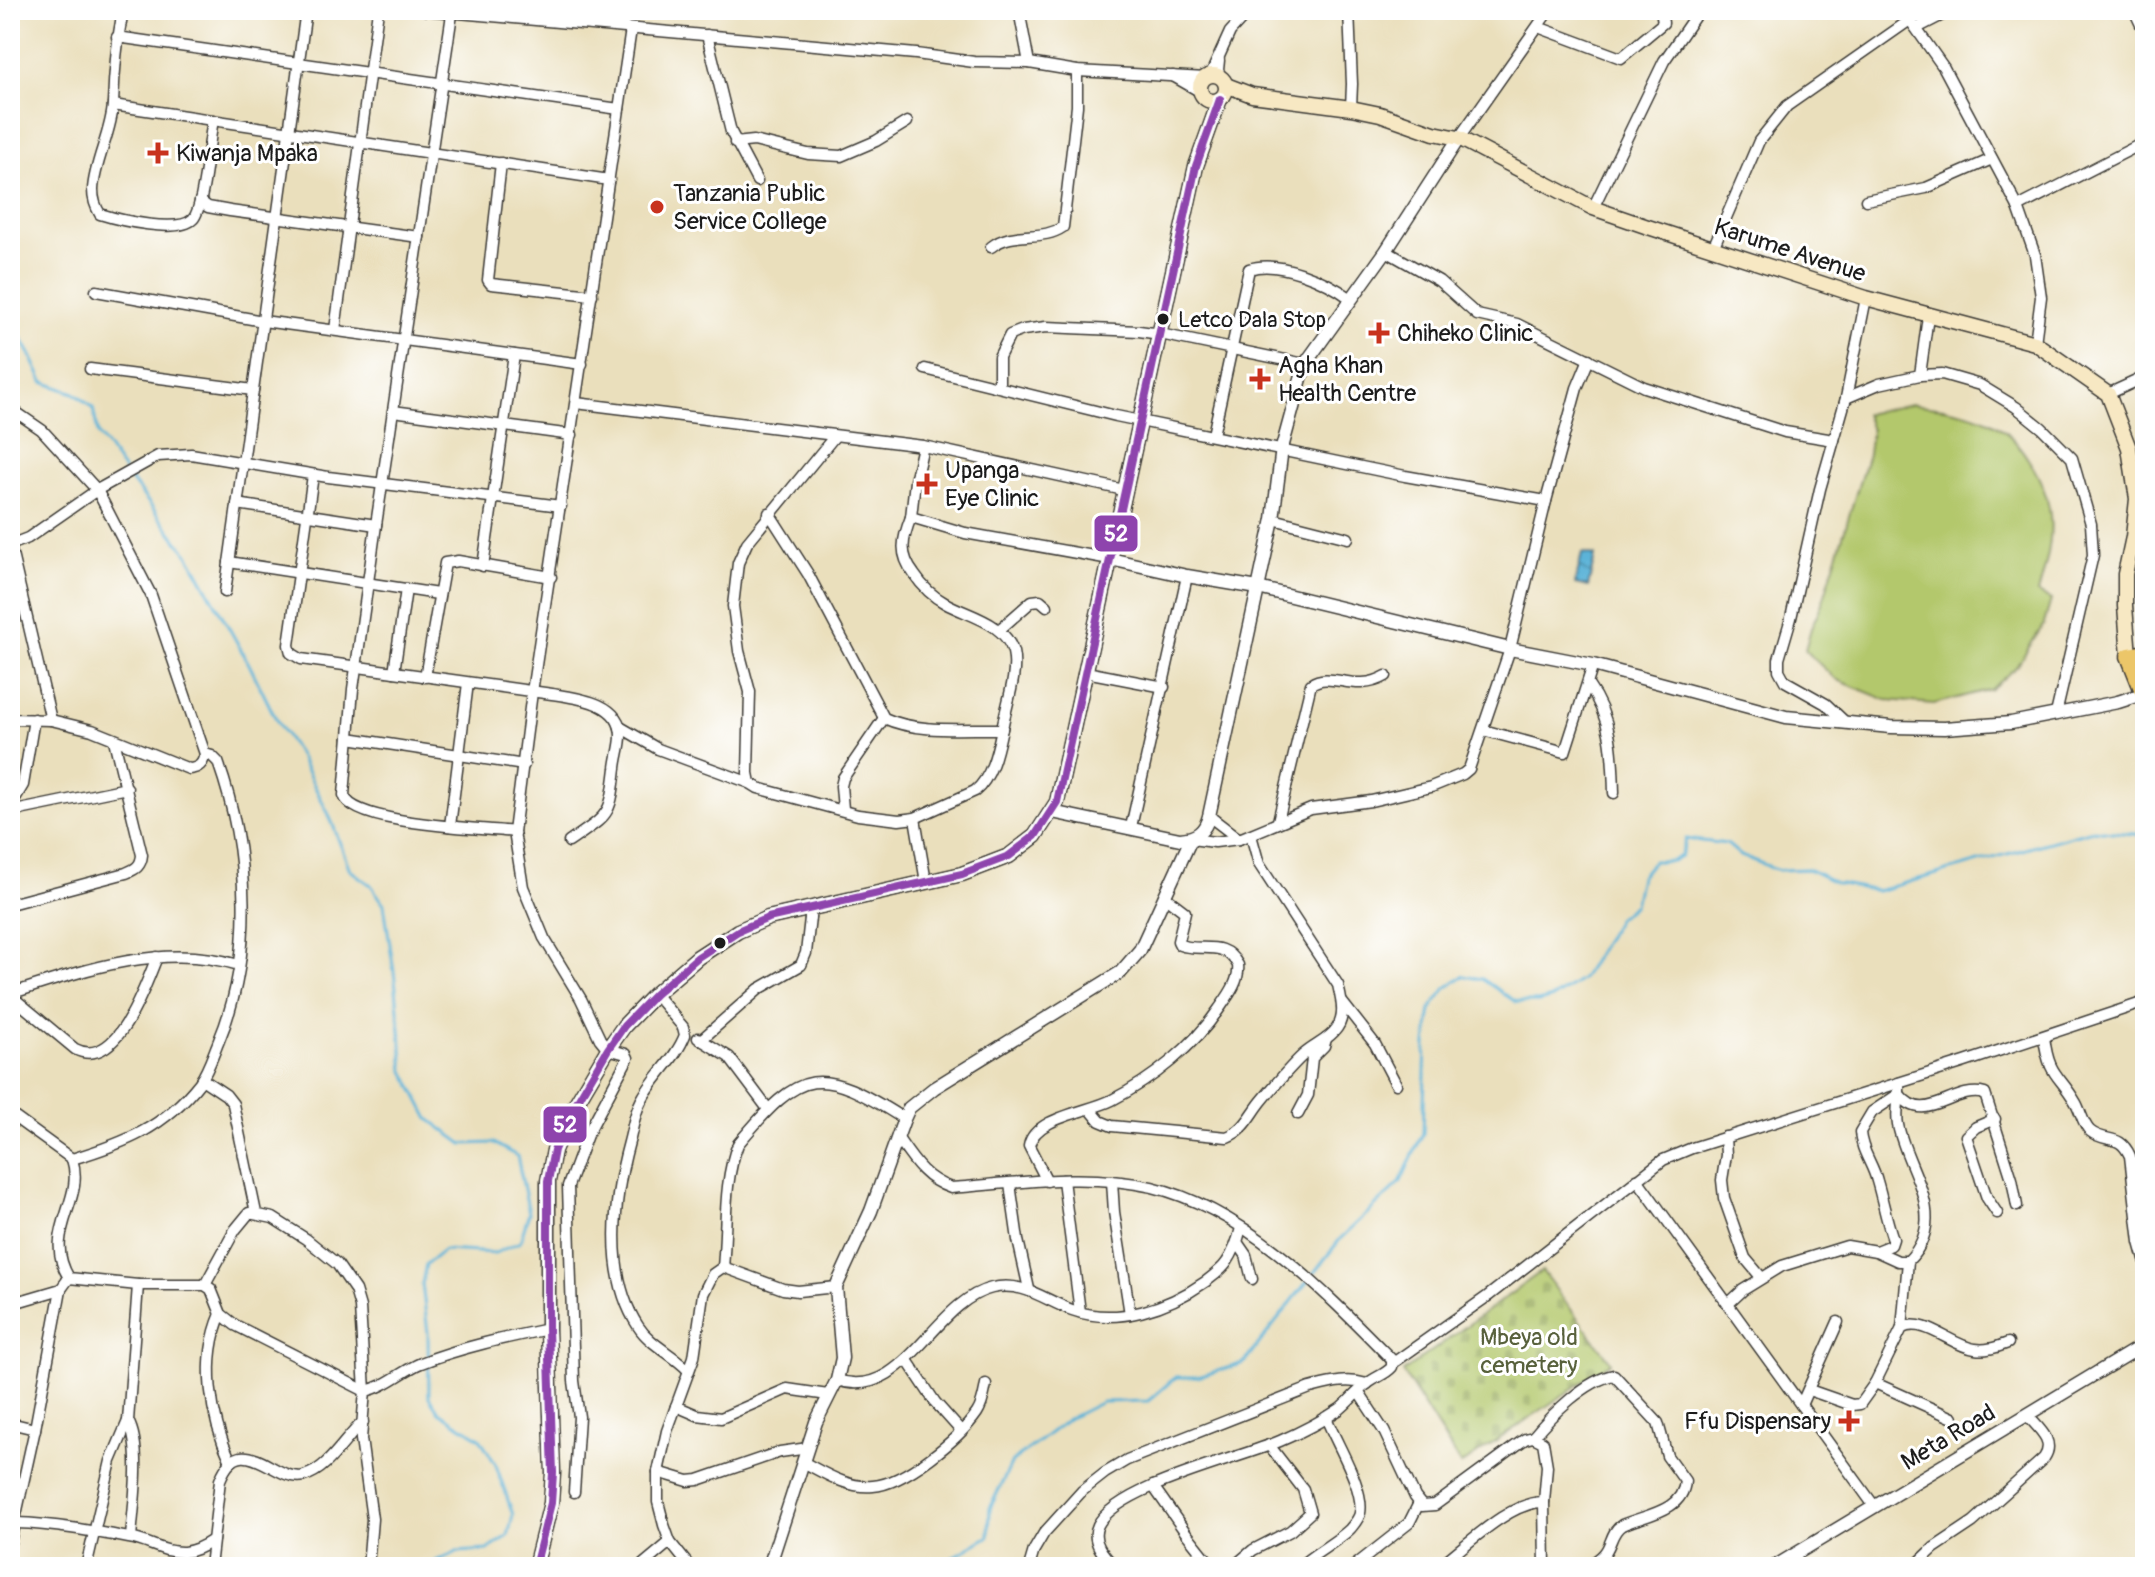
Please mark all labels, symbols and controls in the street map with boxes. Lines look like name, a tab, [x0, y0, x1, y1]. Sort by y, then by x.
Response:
place label: Kiwanja Mpaka	[176, 139, 318, 168]
marker: Kiwanja Mpaka	[147, 142, 169, 164]
place label: Tanzania Public Service College	[673, 179, 827, 236]
marker: Tanzania Public Service College	[648, 198, 666, 216]
street label: Karume Avenue	[1710, 212, 1869, 289]
place label: Letco Dala Stop	[1178, 306, 1326, 334]
marker: Letco Dala Stop	[1155, 311, 1171, 327]
place label: Chiheko Clinic	[1397, 319, 1533, 348]
marker: Chiheko Clinic	[1368, 322, 1390, 344]
place label: Agha Khan Health Centre	[1278, 351, 1416, 408]
marker: Agha Khan Health Centre	[1249, 368, 1271, 390]
place label: Upanga Eye Clinic	[945, 456, 1039, 513]
marker: Upanga Eye Clinic	[916, 473, 938, 495]
line badge: 52	[1093, 514, 1139, 553]
text: 52	[1104, 520, 1128, 548]
unlabelled marker	[712, 935, 728, 951]
line badge: 52	[542, 1105, 588, 1144]
text: 52	[553, 1111, 577, 1139]
park label: Mbeya old cemetery	[1480, 1323, 1578, 1380]
street label: Meta Road	[1896, 1398, 2001, 1477]
place label: Ffu Dispensary	[1684, 1407, 1831, 1436]
marker: Ffu Dispensary	[1838, 1410, 1860, 1432]

